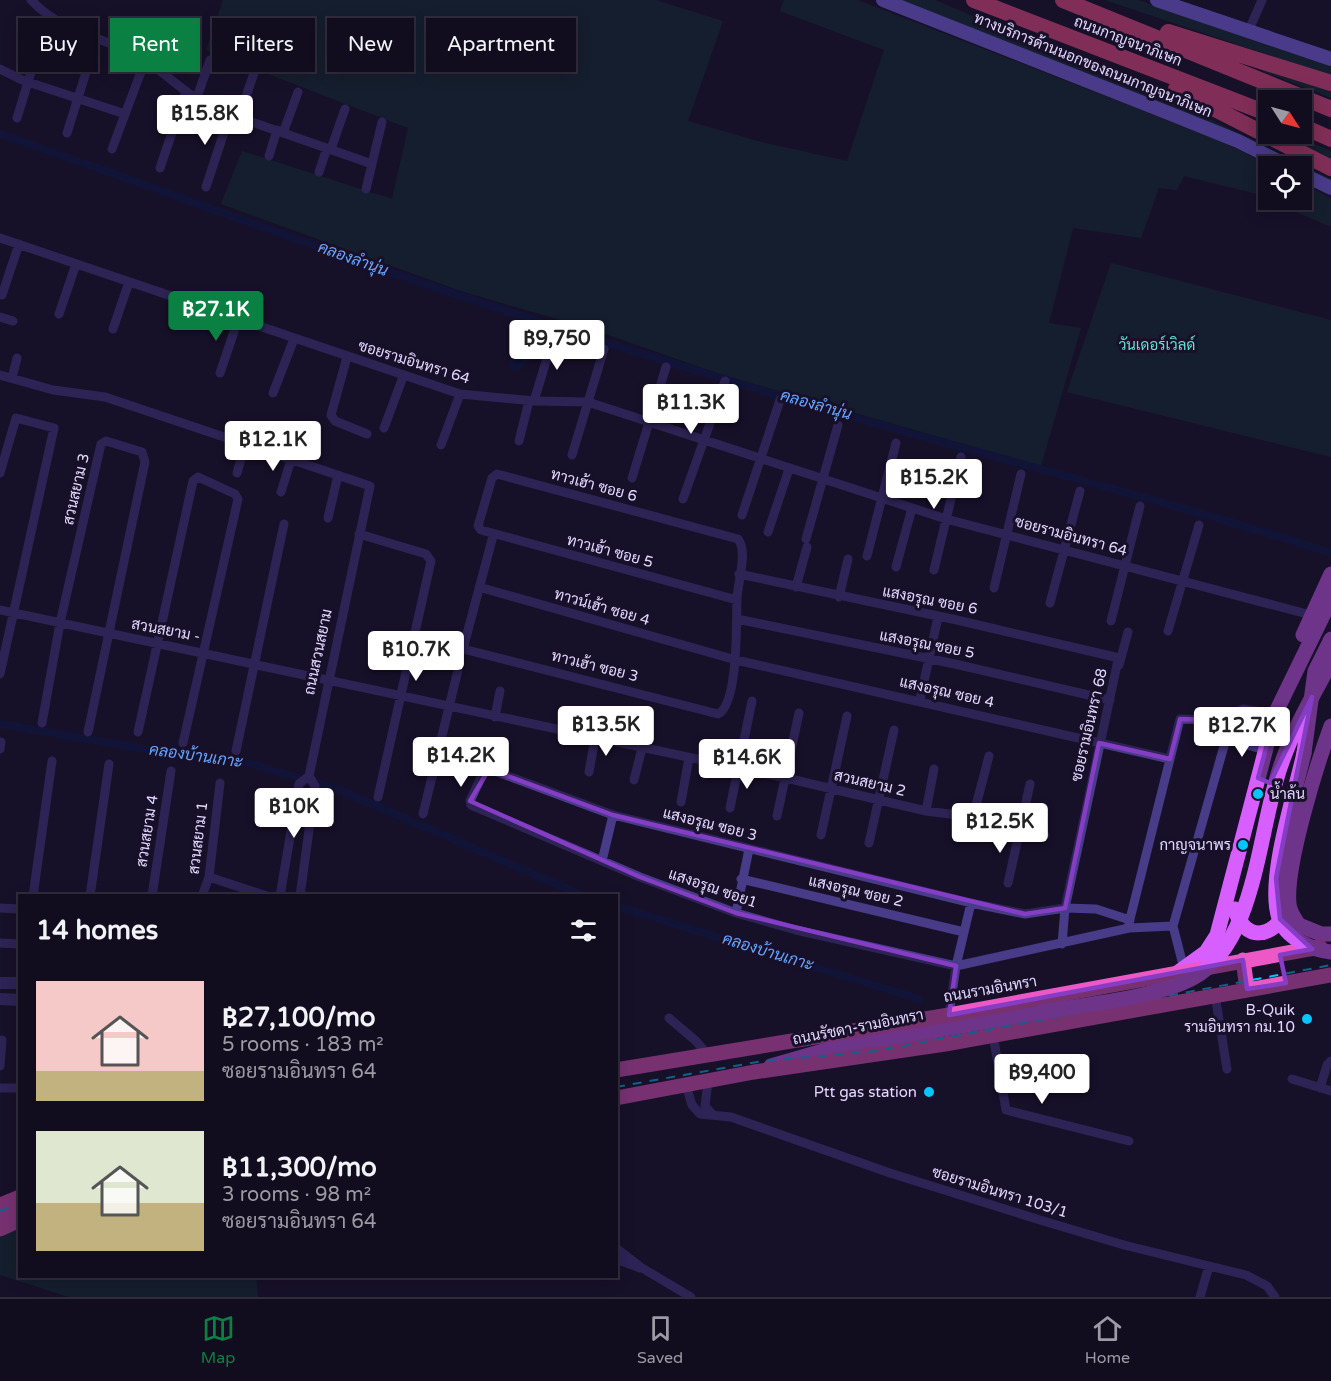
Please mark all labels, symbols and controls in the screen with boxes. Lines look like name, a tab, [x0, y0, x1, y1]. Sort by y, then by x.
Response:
street label: ทางบริการด้านนอกของถนนกาญจนาภิเษก	[971, 8, 1215, 121]
street label: ถนนกาญจนาภิเษก	[1072, 12, 1184, 70]
chip: Buy	[18, 18, 98, 72]
chip: Rent	[110, 18, 200, 72]
chip: Filters	[212, 18, 315, 72]
chip: New	[327, 18, 414, 72]
chip: Apartment	[426, 18, 576, 72]
north arrow	[1258, 90, 1312, 144]
map controls	[1258, 90, 1312, 210]
pin: ฿15.8K	[156, 95, 254, 146]
text: ฿15.8K	[171, 102, 239, 126]
button: locate	[1258, 156, 1312, 210]
water label: คลองลำนุ่น	[315, 236, 391, 282]
pin: ฿27.1K	[167, 291, 265, 342]
text: ฿27.1K	[182, 298, 250, 322]
pin: ฿9,750	[508, 320, 606, 371]
text: ฿9,750	[523, 327, 591, 351]
park label: วันเดอร์เวิลด์	[1119, 335, 1195, 354]
street label: ซอยรามอินทรา 64	[356, 336, 472, 388]
pin: ฿11.3K	[642, 384, 740, 435]
water label: คลองลำนุ่น	[778, 384, 854, 426]
text: ฿11.3K	[657, 391, 725, 415]
pin: ฿12.1K	[224, 421, 322, 472]
text: ฿12.1K	[239, 428, 307, 452]
street label: สวนสยาม 3	[59, 451, 93, 527]
pin: ฿15.2K	[885, 459, 983, 510]
street label: ทาวเฮ้า ซอย 6	[549, 464, 640, 505]
text: ฿15.2K	[900, 466, 968, 490]
street label: ซอยรามอินทรา 64	[1013, 512, 1129, 560]
street label: ทาวเฮ้า ซอย 5	[565, 530, 656, 571]
street label: แสงอรุณ ซอย 6	[880, 582, 979, 620]
street label: ทาวน์เฮ้า ซอย 4	[552, 584, 652, 629]
street label: ถนนสวนสยาม	[300, 607, 336, 697]
street label: สวนสยาม -	[130, 615, 202, 645]
street label: แสงอรุณ ซอย 5	[877, 626, 976, 664]
pin: ฿10.7K	[367, 631, 465, 682]
text: ฿10.7K	[382, 638, 450, 662]
street label: ทาวเฮ้า ซอย 3	[550, 646, 641, 686]
street label: ซอยรามอินทรา 68	[1067, 667, 1111, 783]
street label: แสงอรุณ ซอย 4	[897, 672, 996, 714]
pin: ฿13.5K	[557, 706, 655, 757]
pin: ฿12.7K	[1193, 707, 1291, 758]
text: ฿13.5K	[572, 713, 640, 737]
text: ฿12.7K	[1208, 714, 1276, 738]
pin: ฿14.2K	[412, 737, 510, 788]
water label: คลองบ้านเกาะ	[148, 738, 245, 773]
pin: ฿14.6K	[698, 739, 796, 790]
text: ฿14.2K	[427, 744, 495, 768]
text: ฿14.6K	[713, 746, 781, 770]
street label: สวนสยาม 2	[832, 766, 908, 800]
place label: น้ำล้น	[1270, 781, 1305, 803]
marker: น้ำล้น	[1251, 787, 1265, 801]
pin: ฿10K	[258, 788, 330, 839]
street label: สวนสยาม 4	[132, 794, 162, 868]
text: ฿10K	[269, 795, 319, 819]
street label: สวนสยาม 1	[185, 801, 211, 875]
pin: ฿12.5K	[951, 803, 1049, 854]
street label: แสงอรุณ ซอย 3	[660, 804, 759, 846]
text: ฿12.5K	[966, 810, 1034, 834]
place label: กาญจนาพร	[1159, 836, 1231, 854]
marker: กาญจนาพร	[1236, 838, 1250, 852]
street label: แสงอรุณ ซอย1	[666, 864, 760, 913]
street label: แสงอรุณ ซอย 2	[806, 871, 905, 913]
icon: filters	[567, 914, 600, 947]
text: 14 homes	[36, 915, 158, 946]
water label: คลองบ้านเกาะ	[720, 927, 817, 975]
street label: ถนนรามอินทรา	[942, 972, 1038, 1006]
place label: B-Quik รามอินทรา กม.10	[1184, 1001, 1295, 1036]
text: ฿27,100/mo	[222, 1002, 376, 1033]
icon: home	[84, 1005, 156, 1077]
street label: ถนนรัชดา-รามอินทรา	[791, 1005, 925, 1049]
marker: B-Quik รามอินทรา กม.10	[1300, 1012, 1314, 1026]
text: 5 rooms · 183 m²	[222, 1033, 384, 1057]
pin: ฿9,400	[993, 1054, 1091, 1105]
text: ซอยรามอินทรา 64	[222, 1060, 376, 1084]
text: ฿9,400	[1008, 1061, 1076, 1085]
place label: Ptt gas station	[814, 1083, 917, 1101]
marker: Ptt gas station	[922, 1085, 936, 1099]
text: ฿11,300/mo	[222, 1152, 377, 1183]
icon: home	[84, 1155, 156, 1227]
street label: ซอยรามอินทรา 103/1	[930, 1163, 1070, 1221]
text: 3 rooms · 98 m²	[222, 1183, 371, 1207]
text: ซอยรามอินทรา 64	[222, 1210, 376, 1234]
tab: Map	[201, 1312, 235, 1368]
tab: Saved	[637, 1312, 683, 1368]
tab: Home	[1085, 1312, 1130, 1368]

